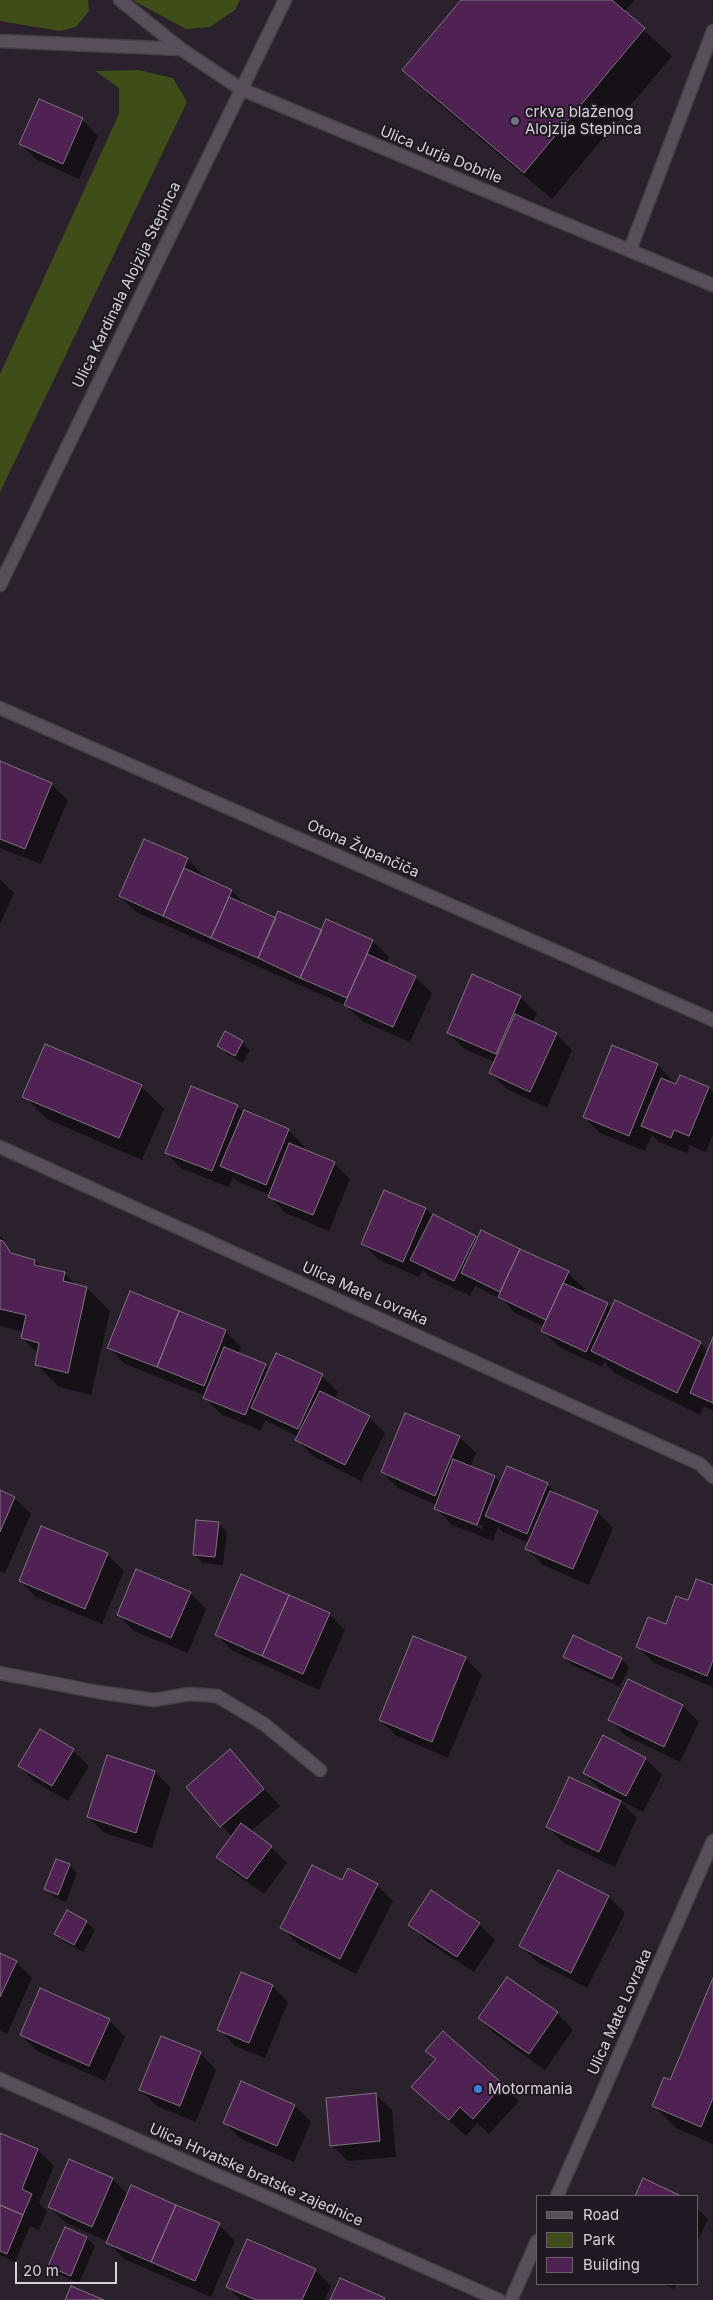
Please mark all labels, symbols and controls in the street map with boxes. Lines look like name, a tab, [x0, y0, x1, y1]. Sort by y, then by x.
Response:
place label: crkva blaženog Alojzija Stepinca	[525, 103, 642, 138]
marker: crkva blaženog Alojzija Stepinca	[509, 115, 521, 127]
street label: Ulica Jurja Dobrile	[377, 122, 505, 188]
street label: Ulica Kardinala Alojzija Stepinca	[69, 179, 185, 391]
street label: Otona Župančiča	[304, 816, 422, 882]
street label: Ulica Mate Lovraka	[299, 1258, 431, 1330]
street label: Ulica Mate Lovraka	[584, 1946, 656, 2078]
place label: Motormania	[488, 2080, 573, 2098]
marker: Motormania	[472, 2083, 484, 2095]
street label: Ulica Hrvatske bratske zajednice	[146, 2120, 366, 2230]
legend	[536, 2195, 698, 2285]
text: Road	[583, 2205, 619, 2224]
text: Park	[583, 2230, 615, 2249]
scale bar	[18, 2252, 120, 2284]
text: Building	[583, 2255, 640, 2274]
text: 20 m	[23, 2261, 59, 2280]

